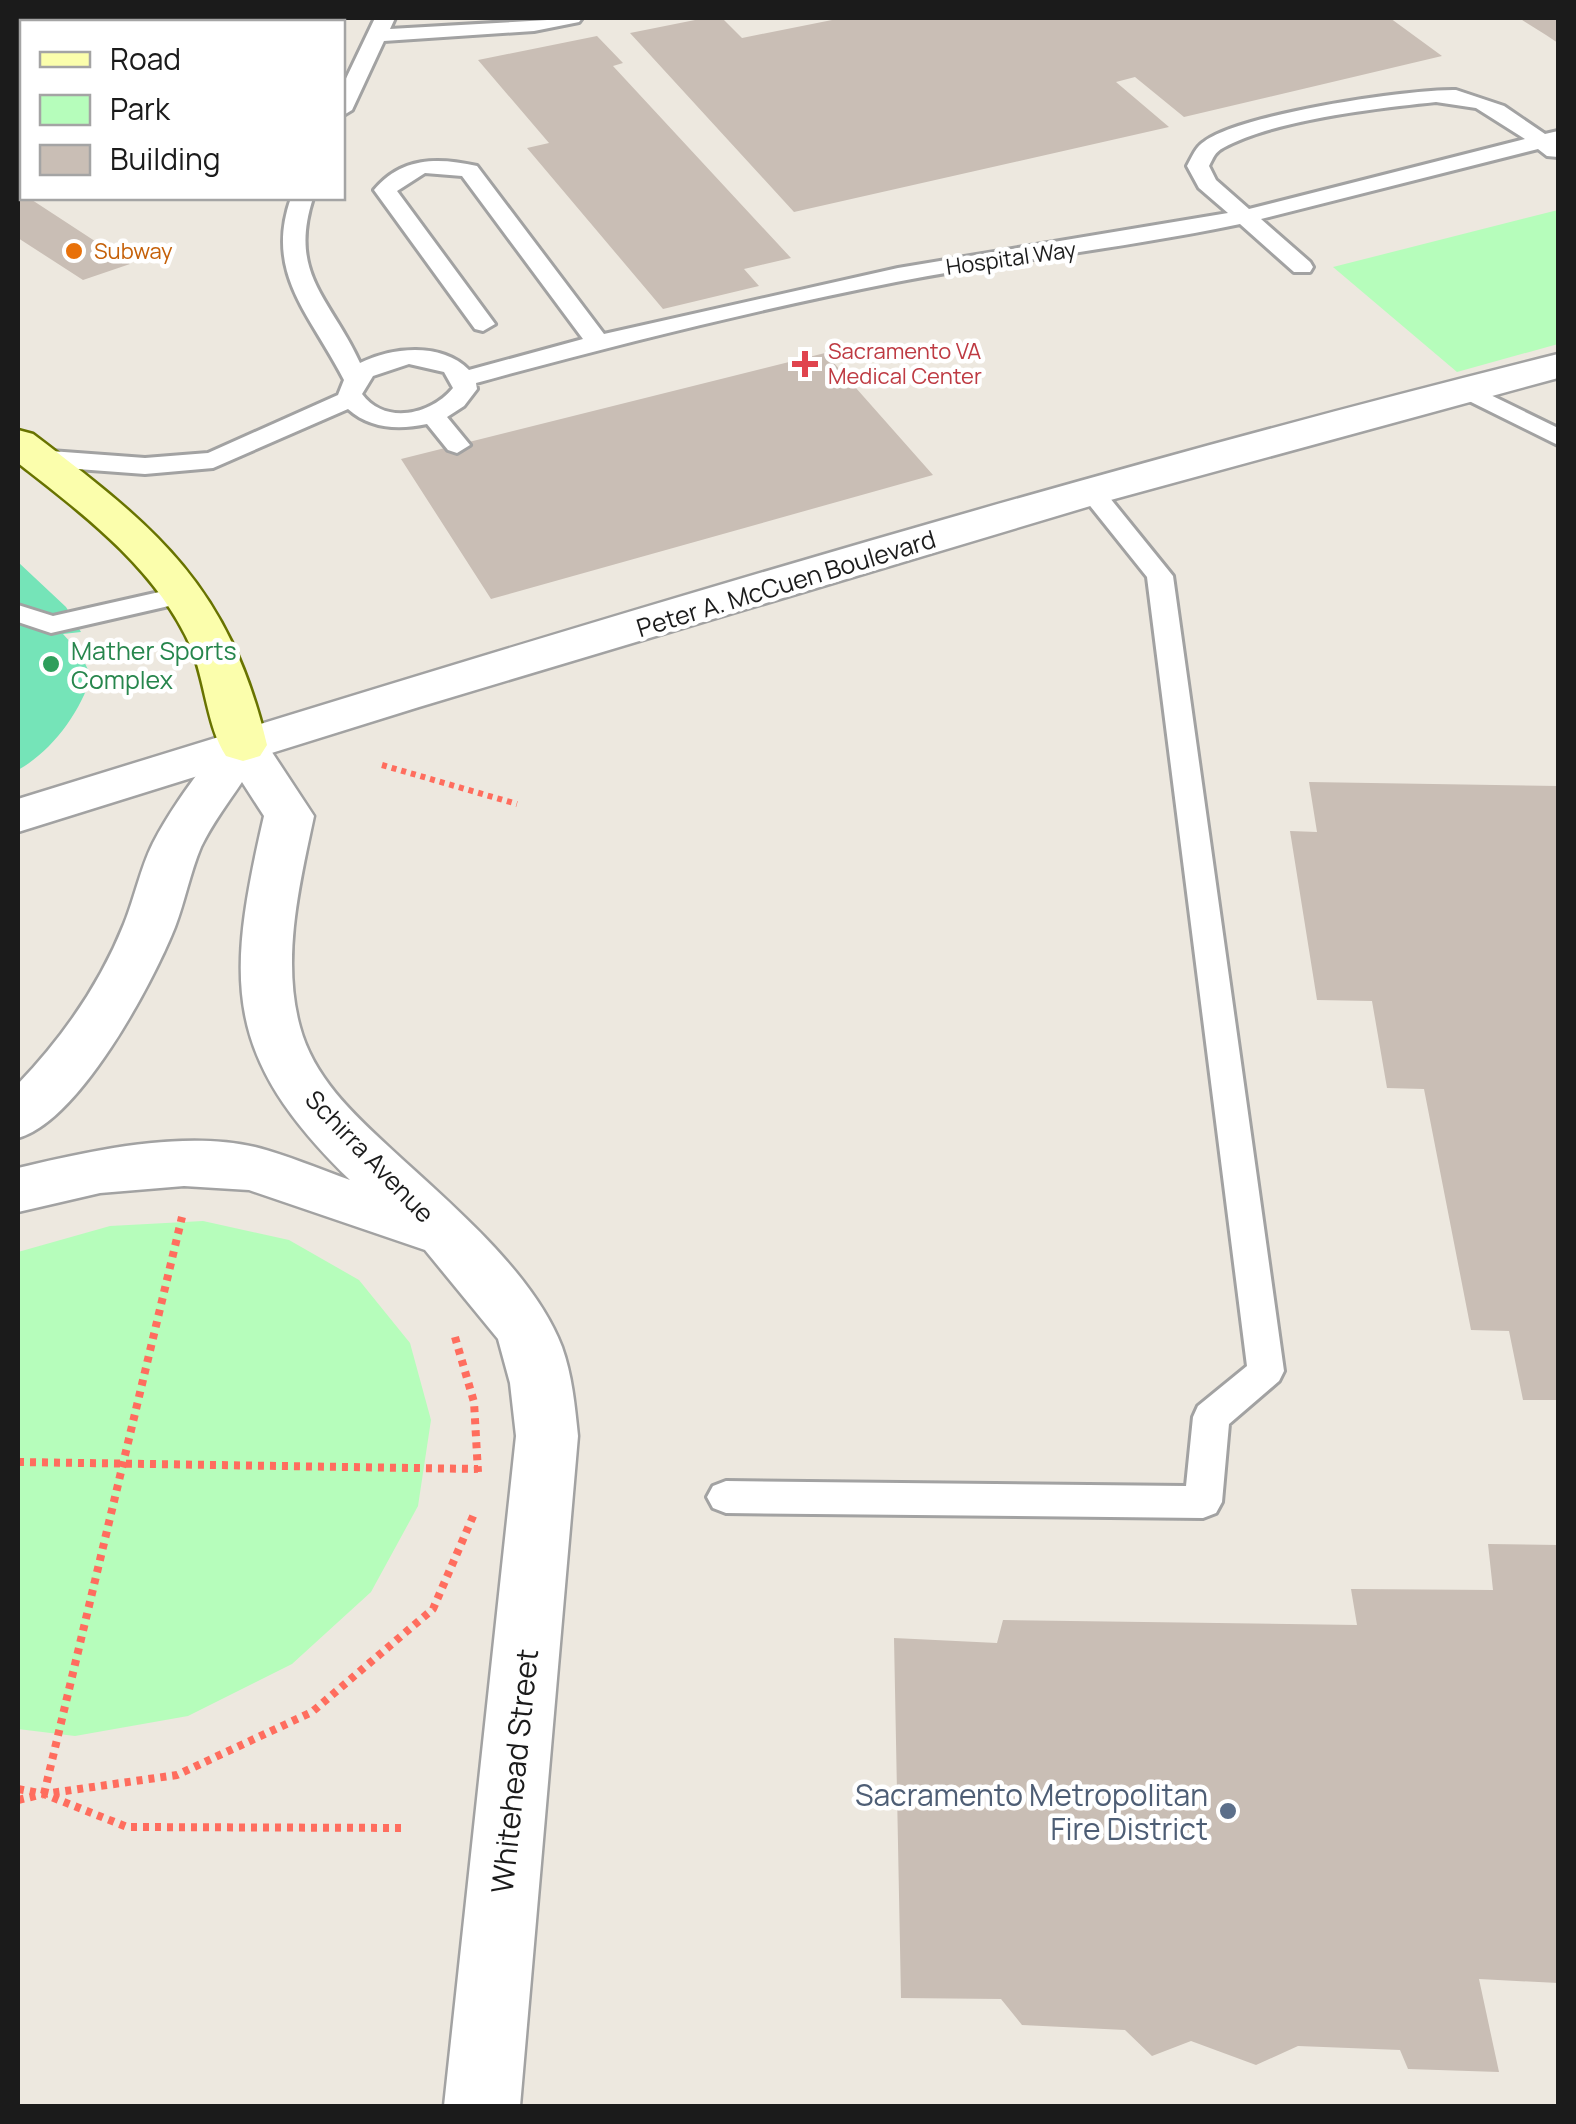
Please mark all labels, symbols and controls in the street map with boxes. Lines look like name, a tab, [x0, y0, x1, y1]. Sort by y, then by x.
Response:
legend	[20, 20, 345, 200]
text: Road	[110, 38, 181, 79]
text: Park	[110, 88, 171, 129]
text: Building	[110, 138, 221, 179]
street label: Hospital Way	[944, 234, 1078, 282]
place label: Subway	[94, 236, 173, 266]
marker: Subway	[63, 240, 85, 262]
place label: Sacramento VA Medical Center	[828, 336, 982, 391]
marker: Sacramento VA Medical Center	[792, 351, 818, 377]
street label: Peter A. McCuen Boulevard	[632, 521, 940, 645]
place label: Mather Sports Complex	[71, 633, 237, 697]
marker: Mather Sports Complex	[40, 653, 62, 675]
street label: Schirra Avenue	[298, 1082, 442, 1230]
street label: Whitehead Street	[481, 1647, 547, 1895]
place label: Sacramento Metropolitan Fire District	[855, 1774, 1208, 1849]
marker: Sacramento Metropolitan Fire District	[1217, 1800, 1239, 1822]

